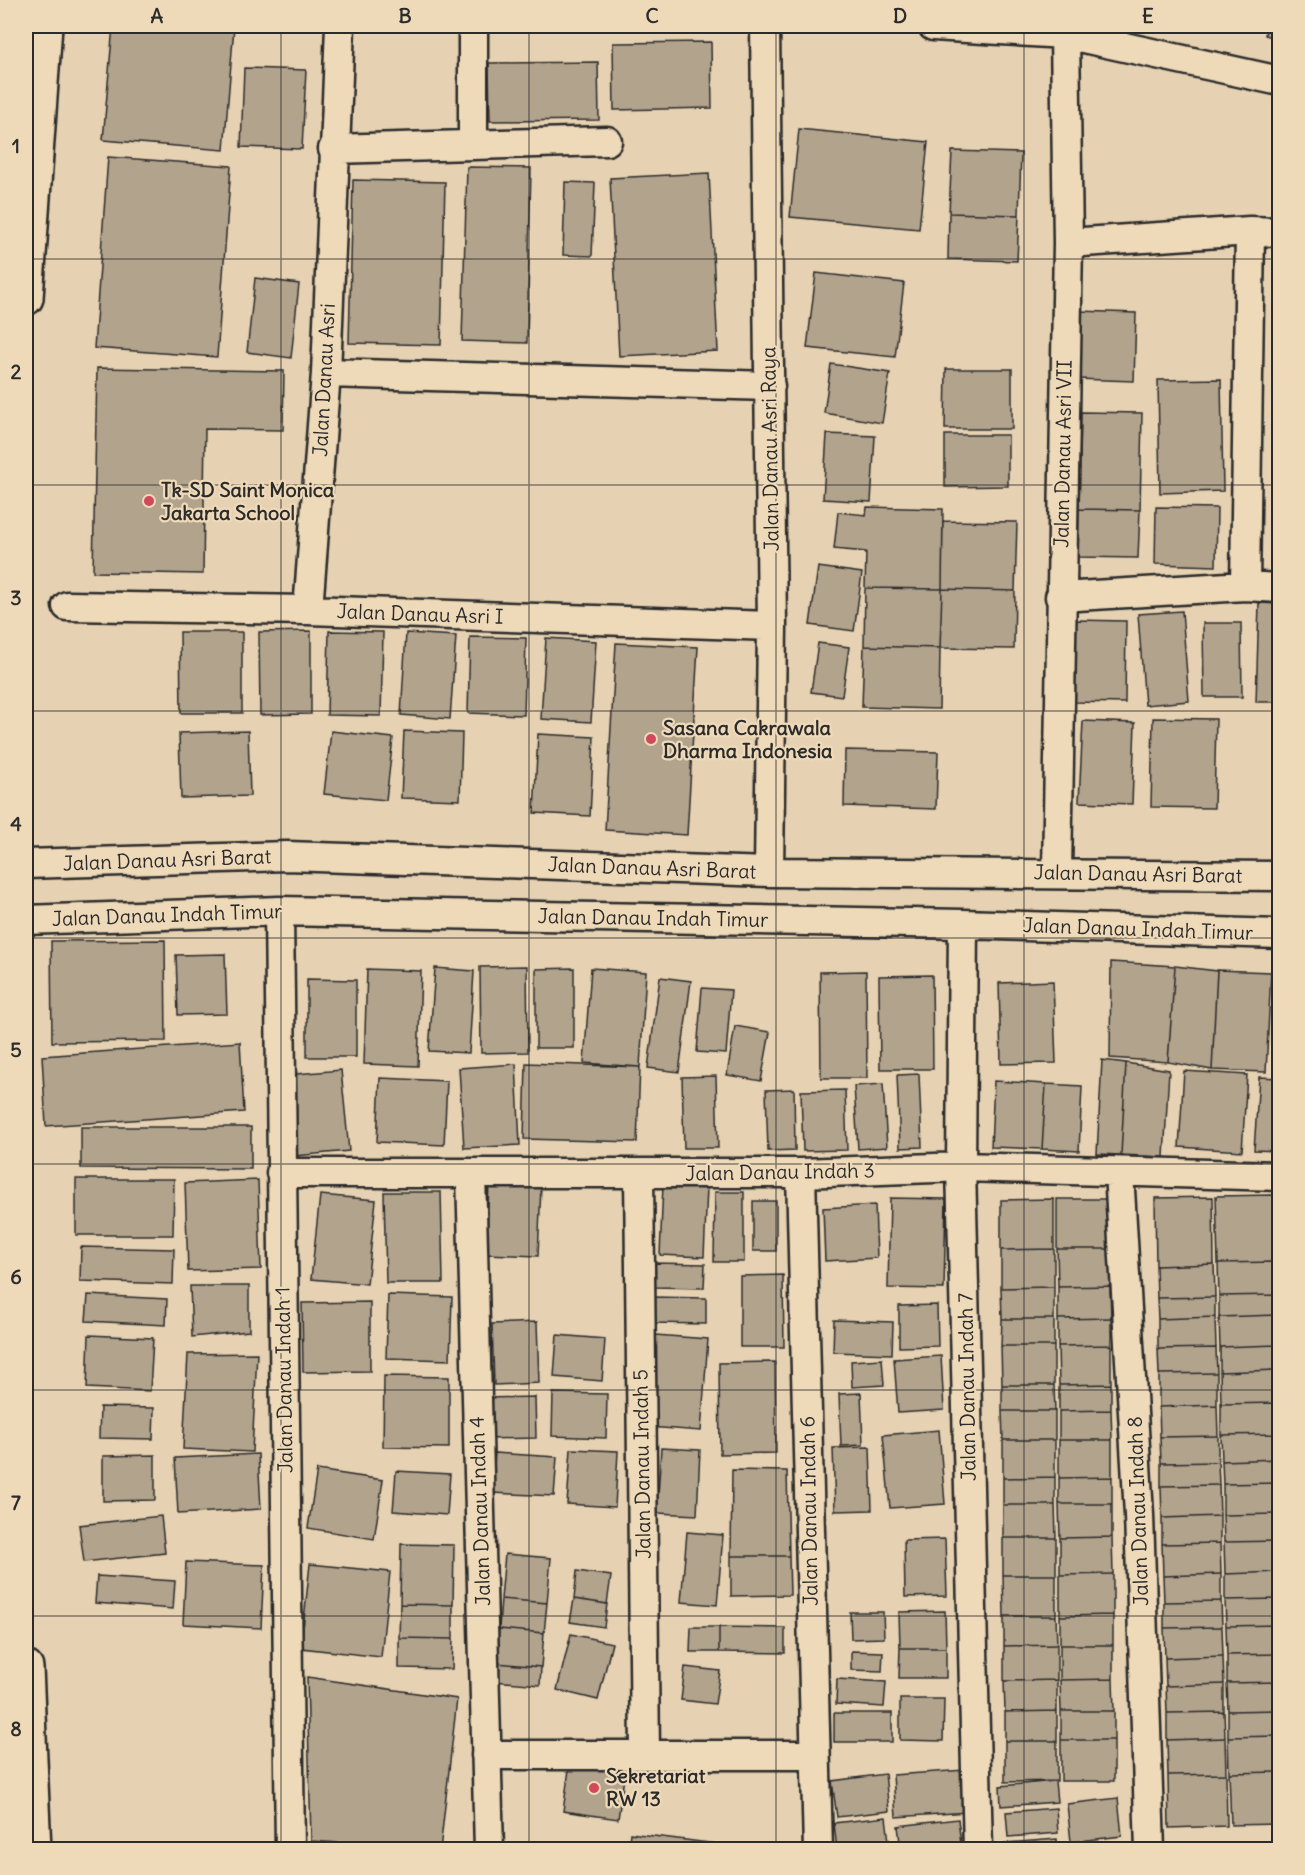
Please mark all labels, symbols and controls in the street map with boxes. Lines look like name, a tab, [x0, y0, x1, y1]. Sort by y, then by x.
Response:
text: A	[151, 3, 164, 28]
text: B	[398, 3, 412, 28]
text: C	[645, 3, 659, 28]
text: D	[893, 3, 907, 28]
text: E	[1142, 3, 1154, 28]
text: 1	[12, 133, 20, 158]
street label: Jalan Danau Asri	[307, 303, 340, 457]
street label: Jalan Danau Asri Raya	[755, 346, 784, 552]
text: 2	[11, 359, 22, 384]
street label: Jalan Danau Asri VII	[1048, 360, 1077, 548]
place label: Tk-SD Saint Monica Jakarta School	[161, 477, 335, 525]
marker: Tk-SD Saint Monica Jakarta School	[142, 494, 156, 508]
text: 3	[10, 585, 22, 610]
street label: Jalan Danau Asri I	[336, 598, 504, 629]
place label: Sasana Cakrawala Dharma Indonesia	[663, 715, 833, 763]
marker: Sasana Cakrawala Dharma Indonesia	[644, 732, 658, 746]
text: 4	[10, 811, 22, 836]
street label: Jalan Danau Asri Barat	[62, 843, 272, 876]
street label: Jalan Danau Asri Barat	[547, 851, 757, 884]
street label: Jalan Danau Asri Barat	[1033, 859, 1243, 888]
street label: Jalan Danau Indah Timur	[51, 898, 283, 931]
street label: Jalan Danau Indah Timur	[538, 903, 769, 932]
street label: Jalan Danau Indah Timur	[1022, 912, 1254, 945]
text: 5	[10, 1037, 22, 1062]
street label: Jalan Danau Indah 3	[685, 1157, 875, 1186]
text: 6	[10, 1264, 22, 1289]
street label: Jalan Danau Indah 1	[269, 1287, 298, 1473]
street label: Jalan Danau Indah 7	[952, 1293, 981, 1481]
street label: Jalan Danau Indah 5	[627, 1369, 656, 1559]
street label: Jalan Danau Indah 4	[464, 1416, 495, 1606]
street label: Jalan Danau Indah 6	[794, 1416, 823, 1606]
street label: Jalan Danau Indah 8	[1122, 1416, 1153, 1606]
text: 7	[11, 1490, 21, 1515]
text: 8	[10, 1716, 22, 1741]
place label: Sekretariat RW 13	[606, 1763, 706, 1811]
marker: Sekretariat RW 13	[587, 1781, 601, 1795]

